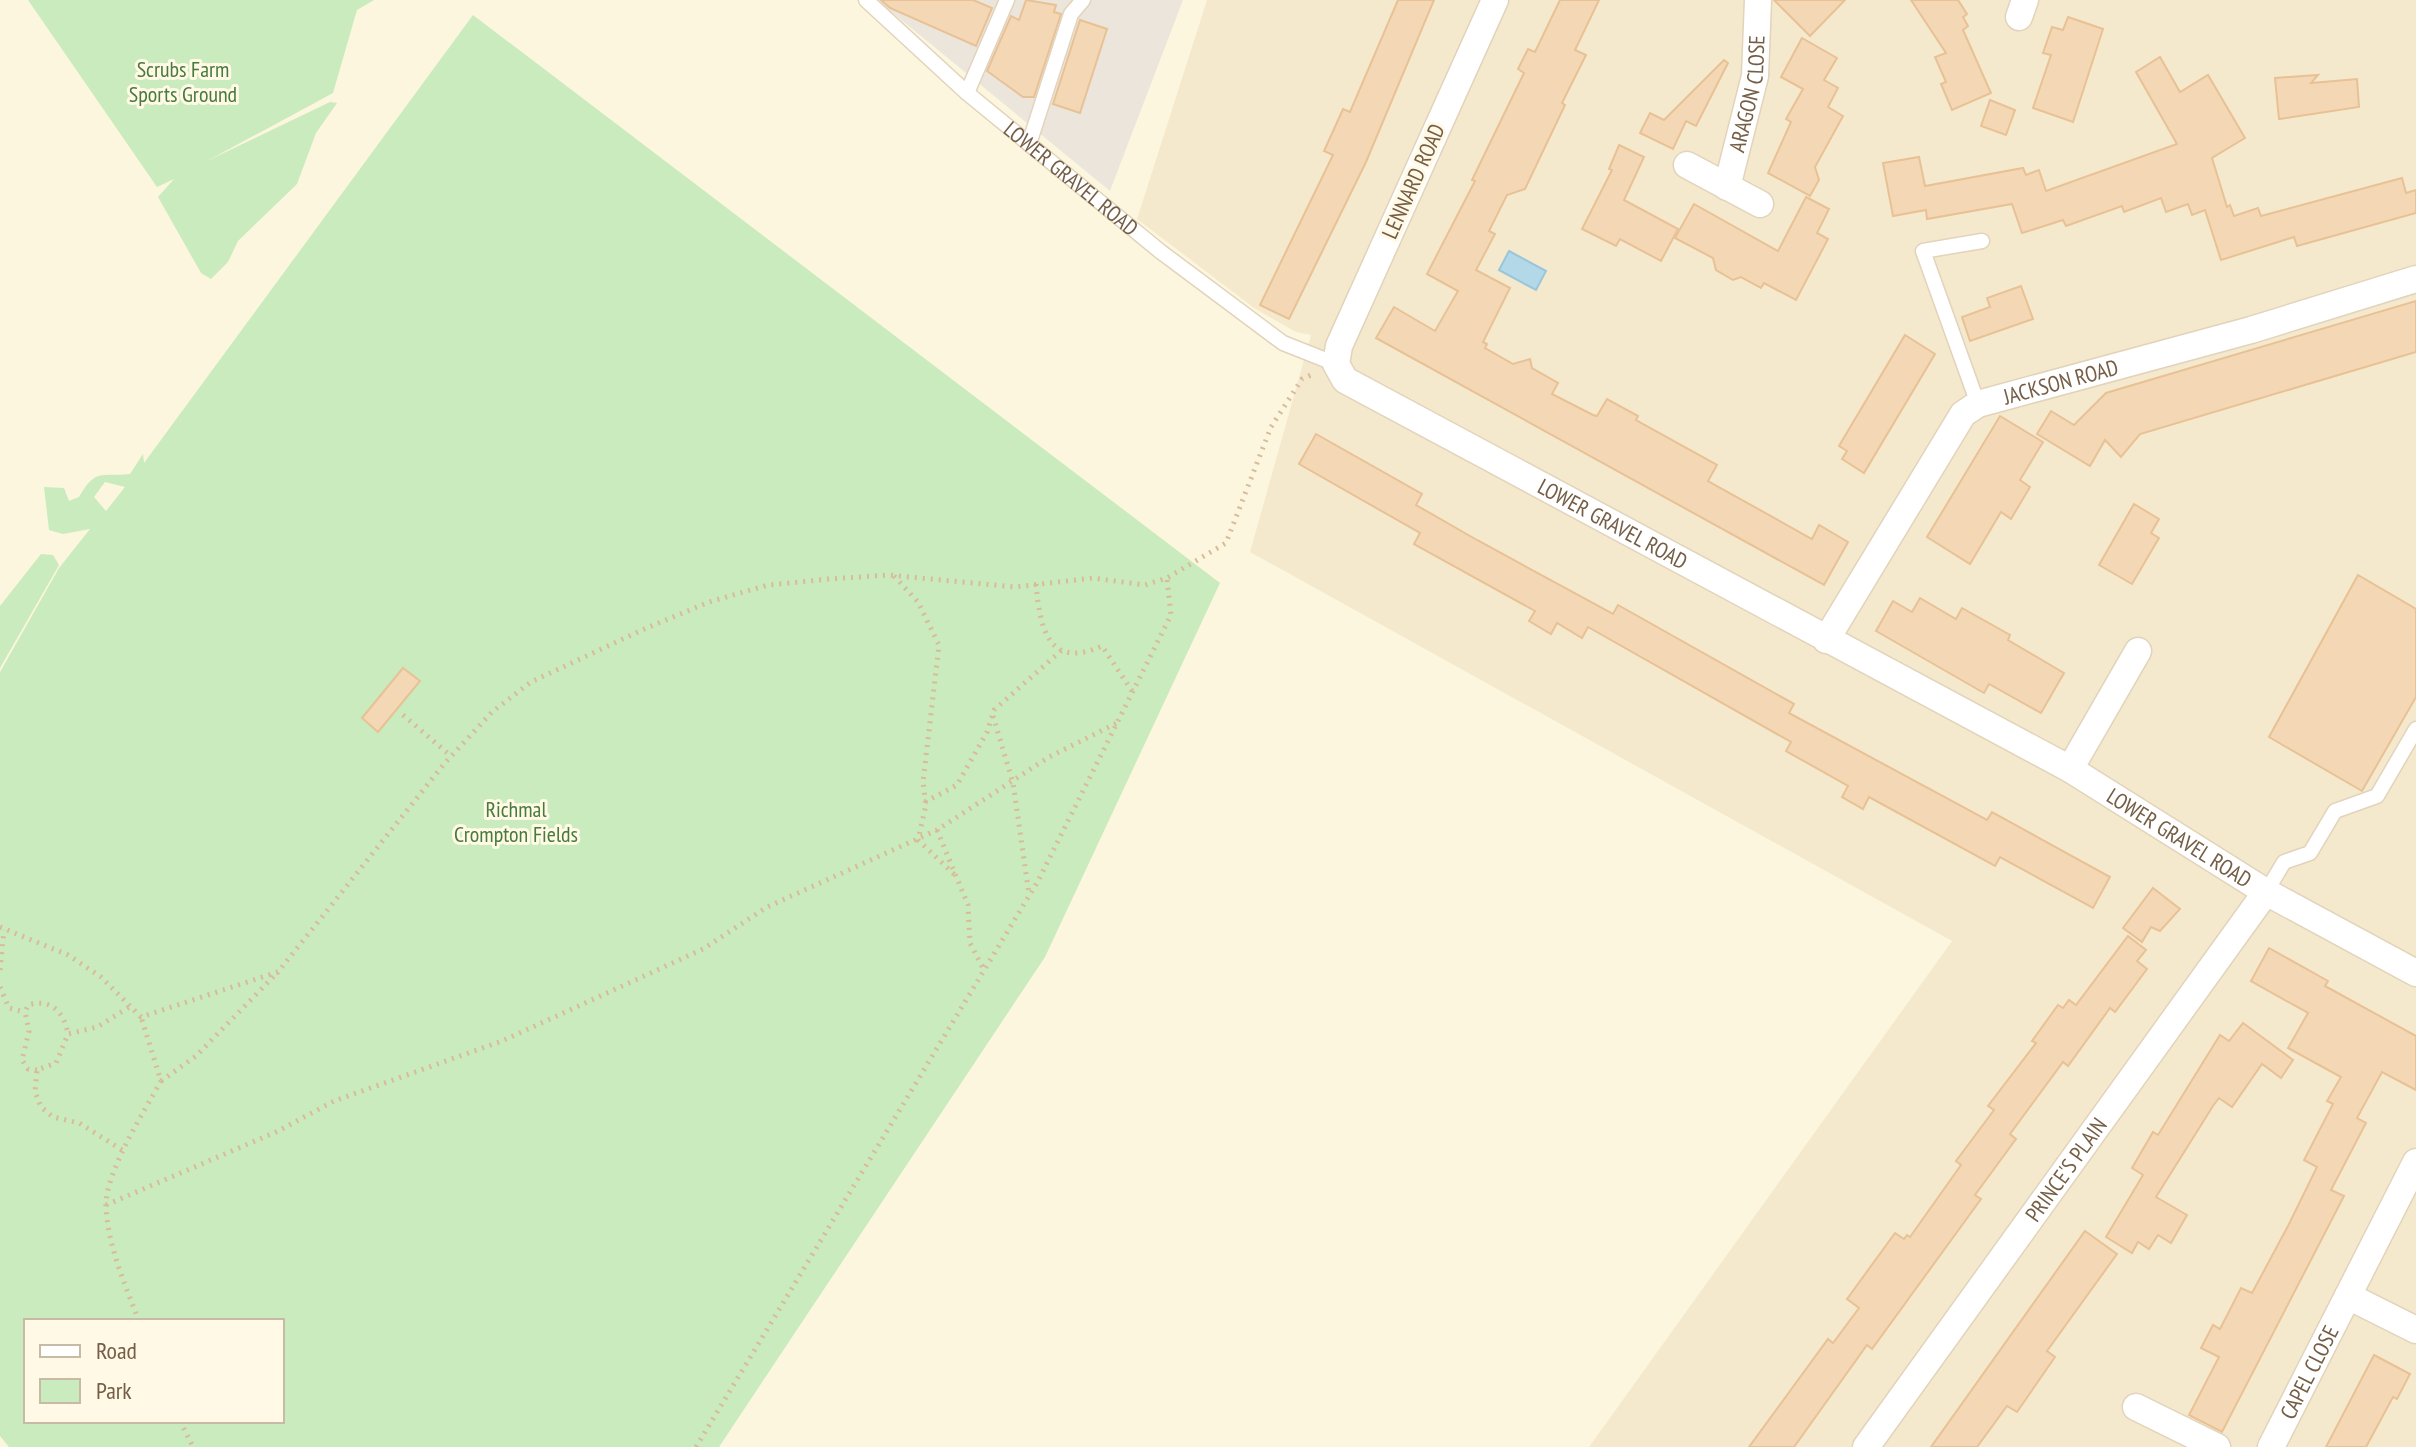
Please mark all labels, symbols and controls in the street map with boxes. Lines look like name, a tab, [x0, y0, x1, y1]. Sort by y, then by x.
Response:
street label: ARAGON CLOSE	[1722, 35, 1771, 155]
park label: Scrubs Farm Sports Ground	[129, 55, 237, 108]
street label: LOWER GRAVEL ROAD	[998, 115, 1144, 242]
street label: LENNARD ROAD	[1375, 119, 1451, 243]
street label: JACKSON ROAD	[1999, 353, 2121, 411]
street label: LOWER GRAVEL ROAD	[1533, 472, 1692, 575]
street label: LOWER GRAVEL ROAD	[2102, 782, 2257, 894]
park label: Richmal Crompton Fields	[454, 795, 578, 848]
street label: PRINCE'S PLAIN	[2019, 1112, 2113, 1227]
legend	[24, 1319, 284, 1423]
street label: CAPEL CLOSE	[2274, 1321, 2345, 1424]
text: Road	[96, 1335, 137, 1366]
text: Park	[96, 1375, 132, 1406]

